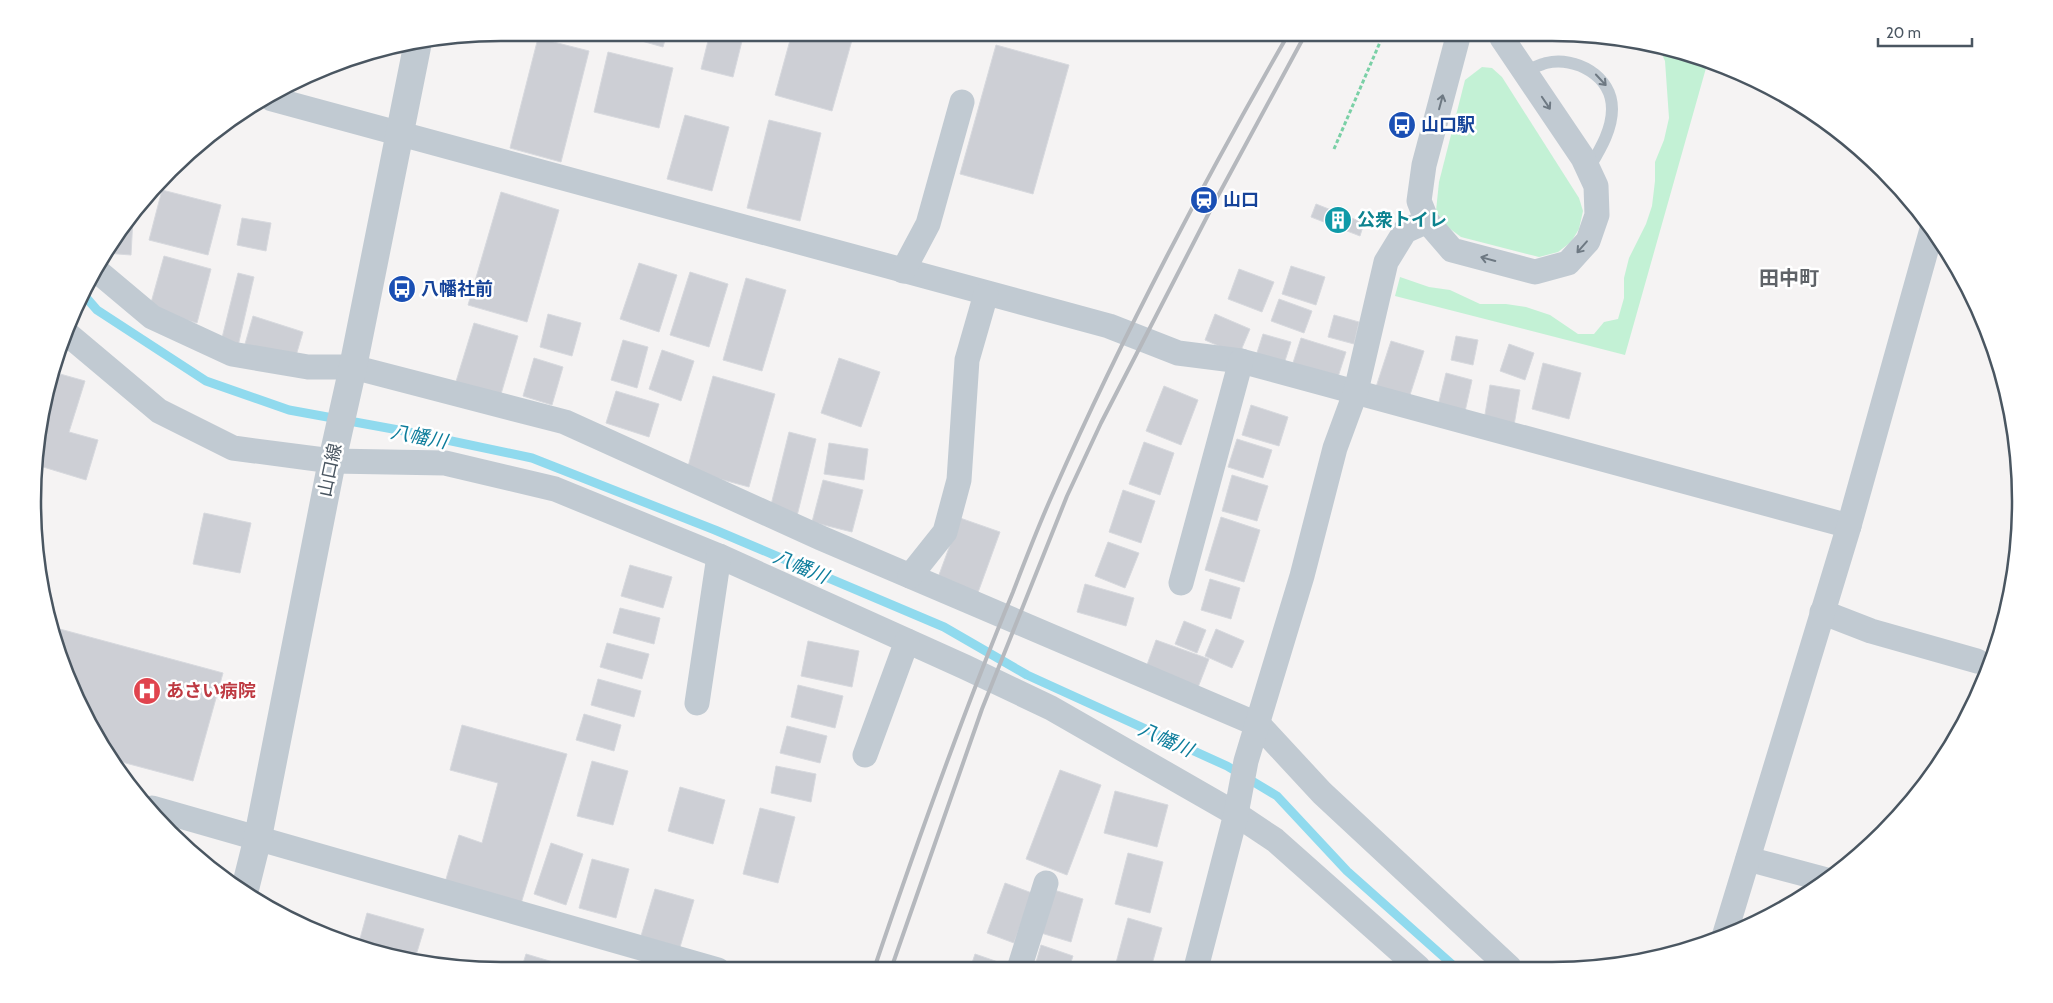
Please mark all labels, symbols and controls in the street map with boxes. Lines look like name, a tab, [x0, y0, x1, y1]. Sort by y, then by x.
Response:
scale bar	[1878, 15, 1972, 47]
text: 20 m	[1886, 24, 1921, 42]
one-way arrow	[1595, 74, 1607, 87]
one-way arrow	[1436, 95, 1446, 111]
one-way arrow	[1541, 96, 1551, 110]
bus stop icon: 山口駅	[1387, 110, 1417, 140]
place label: 山口駅	[1421, 114, 1475, 136]
station icon: 山口	[1189, 185, 1219, 215]
place label: 山口	[1223, 189, 1259, 211]
building icon: 公衆トイレ	[1323, 205, 1353, 235]
place label: 公衆トイレ	[1357, 209, 1447, 231]
one-way arrow	[1576, 241, 1588, 254]
one-way arrow	[1480, 254, 1496, 264]
district label: 田中町	[1759, 266, 1819, 290]
bus stop icon: 八幡社前	[387, 274, 417, 304]
place label: 八幡社前	[421, 278, 493, 300]
water label: 八幡川	[389, 420, 451, 454]
street label: 山口線	[314, 441, 346, 499]
water label: 八幡川	[770, 545, 833, 589]
hospital icon: あさい病院	[132, 676, 162, 706]
place label: あさい病院	[166, 680, 256, 702]
water label: 八幡川	[1135, 717, 1198, 762]

